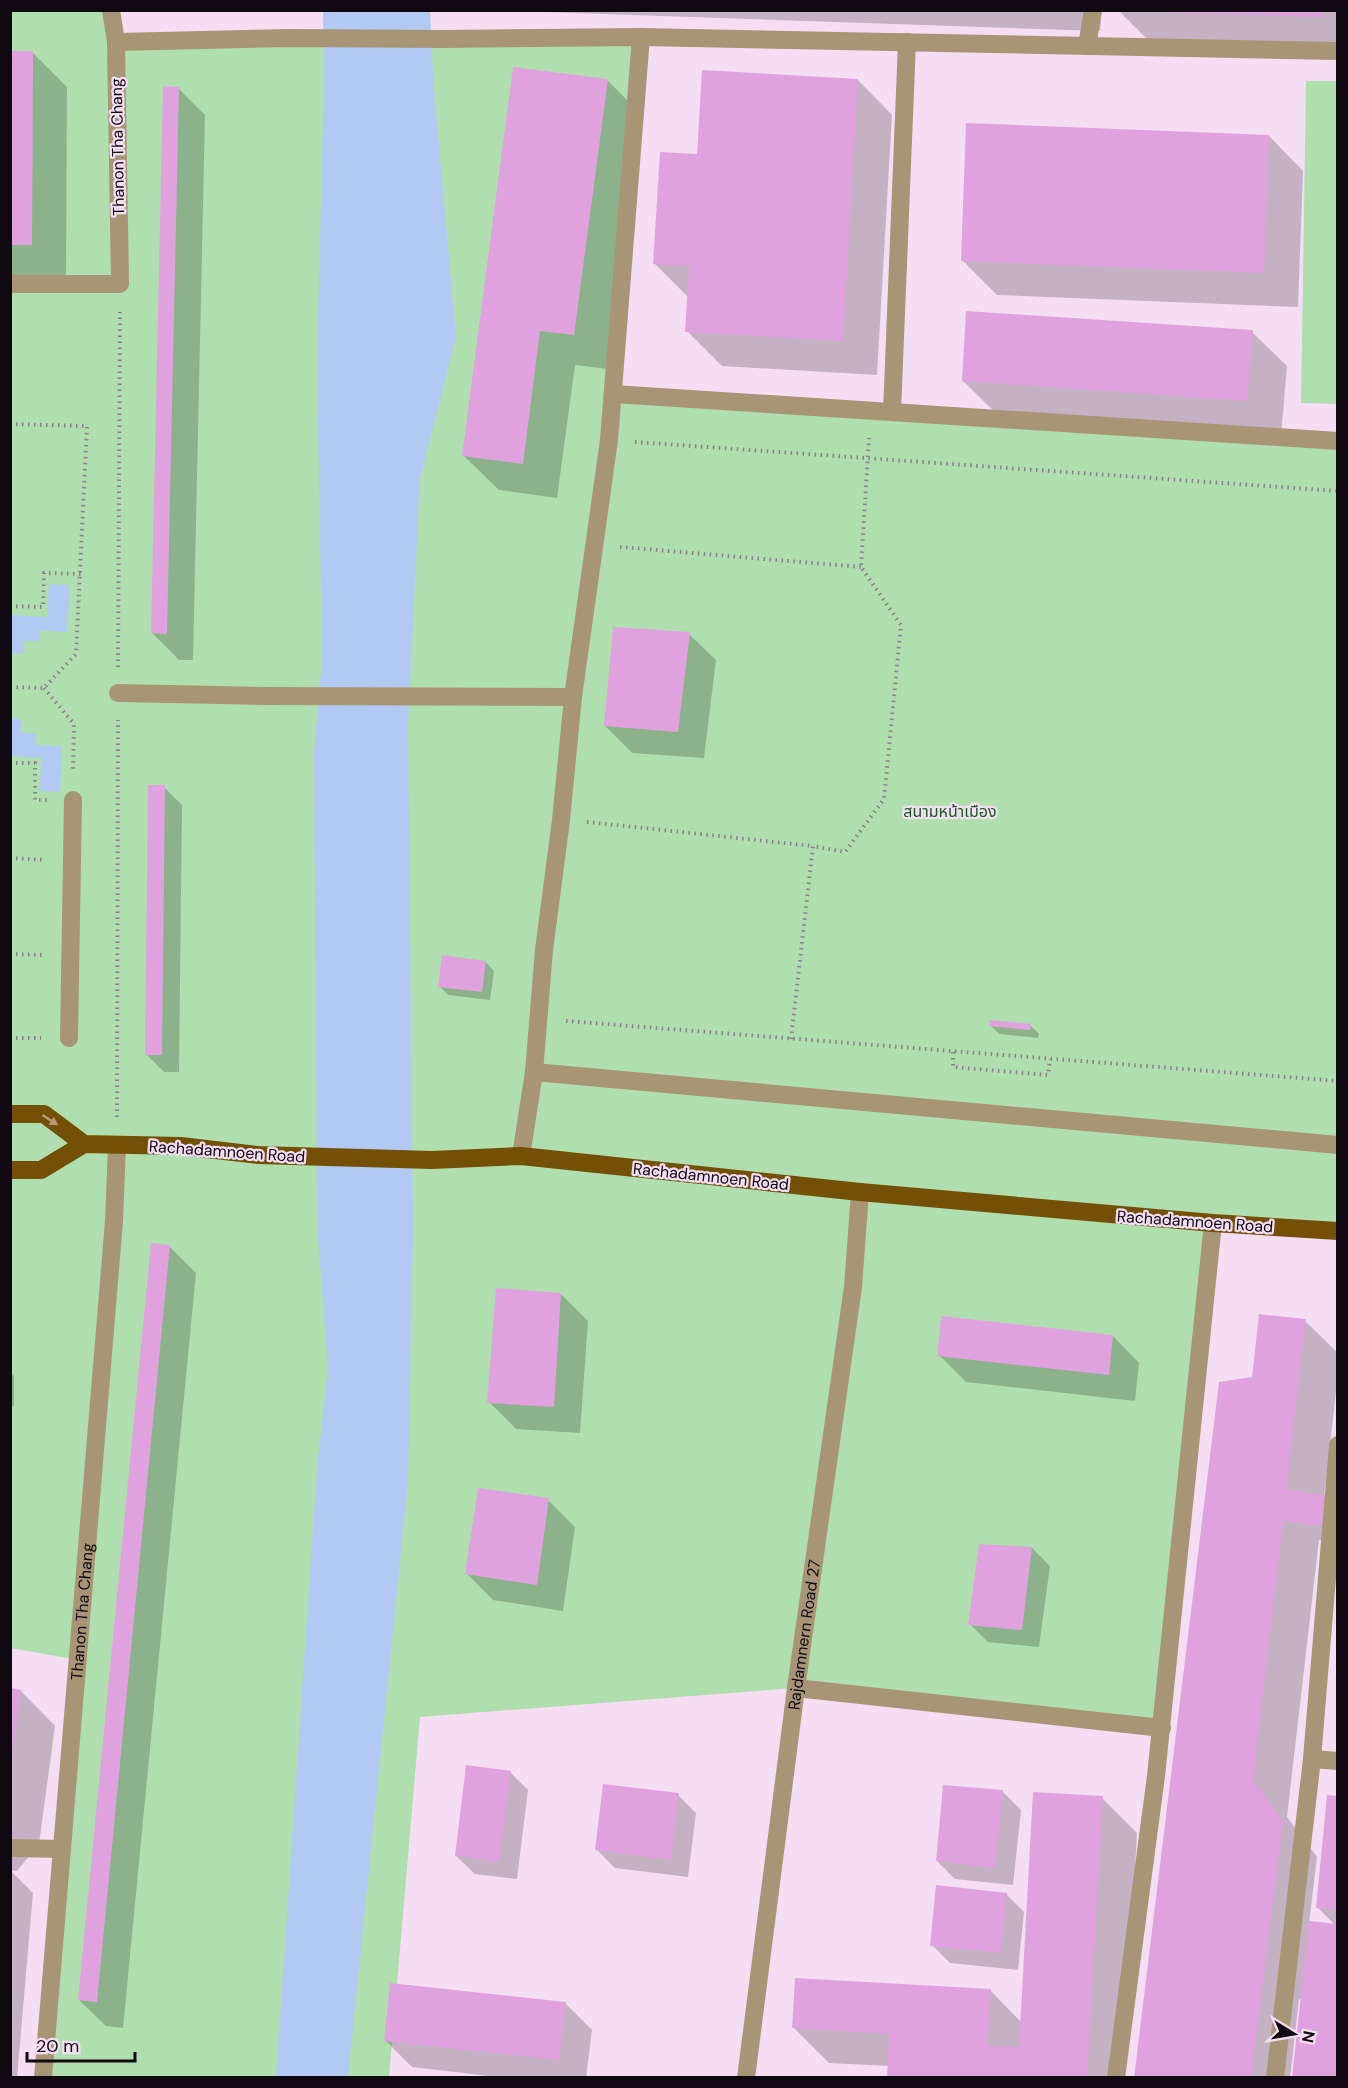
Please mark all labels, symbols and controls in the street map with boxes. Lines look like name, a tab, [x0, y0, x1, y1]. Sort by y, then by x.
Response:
street label: Thanon Tha Chang	[106, 78, 129, 216]
park label: สนามหน้าเมือง	[903, 801, 997, 822]
one-way arrow	[42, 1114, 59, 1125]
street label: Rachadamnoen Road	[148, 1136, 306, 1167]
street label: Rachadamnoen Road	[632, 1158, 790, 1195]
street label: Rachadamnoen Road	[1116, 1206, 1274, 1237]
street label: Thanon Tha Chang	[66, 1542, 98, 1681]
street label: Rajdamnern Road 27	[783, 1558, 825, 1711]
north arrow	[1264, 2004, 1324, 2064]
scale bar	[27, 2025, 135, 2063]
text: N	[1297, 2029, 1320, 2044]
text: 20 m	[36, 2034, 79, 2058]

